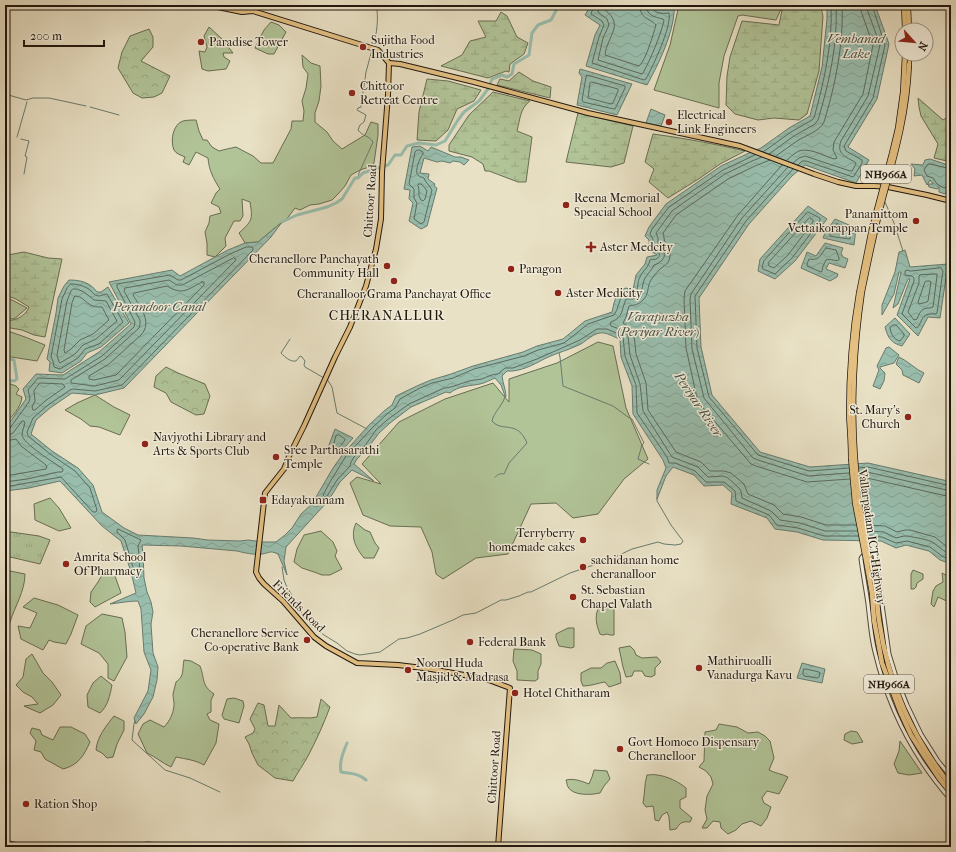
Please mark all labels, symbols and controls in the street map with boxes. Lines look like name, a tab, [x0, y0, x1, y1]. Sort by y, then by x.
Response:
scale bar	[24, 22, 104, 48]
north arrow	[894, 22, 934, 62]
text: 200 m	[30, 29, 62, 43]
water label: Vembanad Lake	[827, 31, 887, 61]
place label: Sujitha Food Industries	[371, 33, 435, 61]
place label: Paradise Tower	[209, 35, 289, 49]
marker: Paradise Tower	[196, 37, 206, 47]
text: N	[914, 40, 930, 54]
marker: Sujitha Food Industries	[358, 42, 368, 52]
place label: Chittoor Retreat Centre	[360, 79, 438, 107]
marker: Chittoor Retreat Centre	[347, 88, 357, 98]
place label: Electrical Link Engineers	[677, 108, 757, 136]
marker: Electrical Link Engineers	[664, 117, 674, 127]
street label: Chittoor Road	[360, 163, 380, 238]
road number: NH966A	[861, 165, 911, 183]
place label: Reena Memorial Speacial School	[574, 191, 660, 219]
marker: Reena Memorial Speacial School	[561, 200, 571, 210]
place label: Panamittom Vettaikorappan Temple	[787, 207, 908, 235]
marker: Panamittom Vettaikorappan Temple	[911, 216, 921, 226]
place label: Aster Medcity	[599, 240, 673, 254]
marker: Aster Medcity	[585, 241, 597, 253]
place label: Cheranellore Panchayath Community Hall	[249, 252, 380, 280]
marker: Cheranellore Panchayath Community Hall	[382, 261, 392, 271]
place label: Paragon	[519, 262, 562, 276]
marker: Paragon	[506, 264, 516, 274]
marker: Cheranalloor Grama Panchayat Office	[389, 276, 399, 286]
place label: Aster Medicity	[565, 286, 643, 300]
place label: Cheranalloor Grama Panchayat Office	[297, 287, 491, 301]
marker: Aster Medicity	[553, 288, 563, 298]
water label: Perandoor Canal	[112, 299, 207, 314]
district label: CHERANALLUR	[329, 307, 445, 324]
water label: Varapuzha (Periyar River)	[617, 309, 700, 339]
water label: Periyar River	[671, 368, 726, 441]
place label: St. Mary's Church	[849, 403, 901, 431]
marker: St. Mary's Church	[903, 412, 913, 422]
place label: Navjyothi Library and Arts & Sports Club	[152, 430, 267, 458]
marker: Navjyothi Library and Arts & Sports Club	[140, 439, 150, 449]
place label: Sree Parthasarathi Temple	[284, 443, 380, 471]
marker: Sree Parthasarathi Temple	[271, 452, 281, 462]
street label: Vallarpadam ICT Highway	[855, 467, 889, 606]
place label: Edayakunnam	[271, 493, 344, 507]
marker: Edayakunnam	[258, 495, 268, 505]
place label: Terryberry homemade cakes	[489, 526, 576, 554]
marker: Terryberry homemade cakes	[578, 535, 588, 545]
place label: Amrita School Of Pharmacy	[73, 550, 147, 578]
place label: sachidanan home cheranalloor	[591, 553, 679, 581]
marker: Amrita School Of Pharmacy	[61, 559, 71, 569]
marker: sachidanan home cheranalloor	[578, 562, 588, 572]
street label: Friends Road	[270, 577, 328, 635]
place label: St. Sebastian Chapel Valath	[581, 583, 652, 611]
marker: St. Sebastian Chapel Valath	[568, 592, 578, 602]
place label: Cheranellore Service Co-operative Bank	[191, 626, 300, 654]
marker: Cheranellore Service Co-operative Bank	[302, 635, 312, 645]
place label: Federal Bank	[478, 635, 547, 649]
marker: Federal Bank	[465, 637, 475, 647]
place label: Mathiruoalli Vanadurga Kavu	[706, 654, 792, 682]
place label: Noorul Huda Masjid & Madrasa	[416, 656, 509, 684]
marker: Mathiruoalli Vanadurga Kavu	[694, 663, 704, 673]
marker: Noorul Huda Masjid & Madrasa	[403, 665, 413, 675]
road number: NH966A	[864, 675, 914, 693]
place label: Hotel Chitharam	[523, 686, 610, 700]
marker: Hotel Chitharam	[510, 688, 520, 698]
street label: Chittoor Road	[484, 729, 504, 804]
place label: Govt Homoeo Dispensary Cheranelloor	[628, 735, 760, 763]
marker: Govt Homoeo Dispensary Cheranelloor	[615, 744, 625, 754]
place label: Ration Shop	[34, 797, 98, 811]
marker: Ration Shop	[21, 799, 31, 809]

